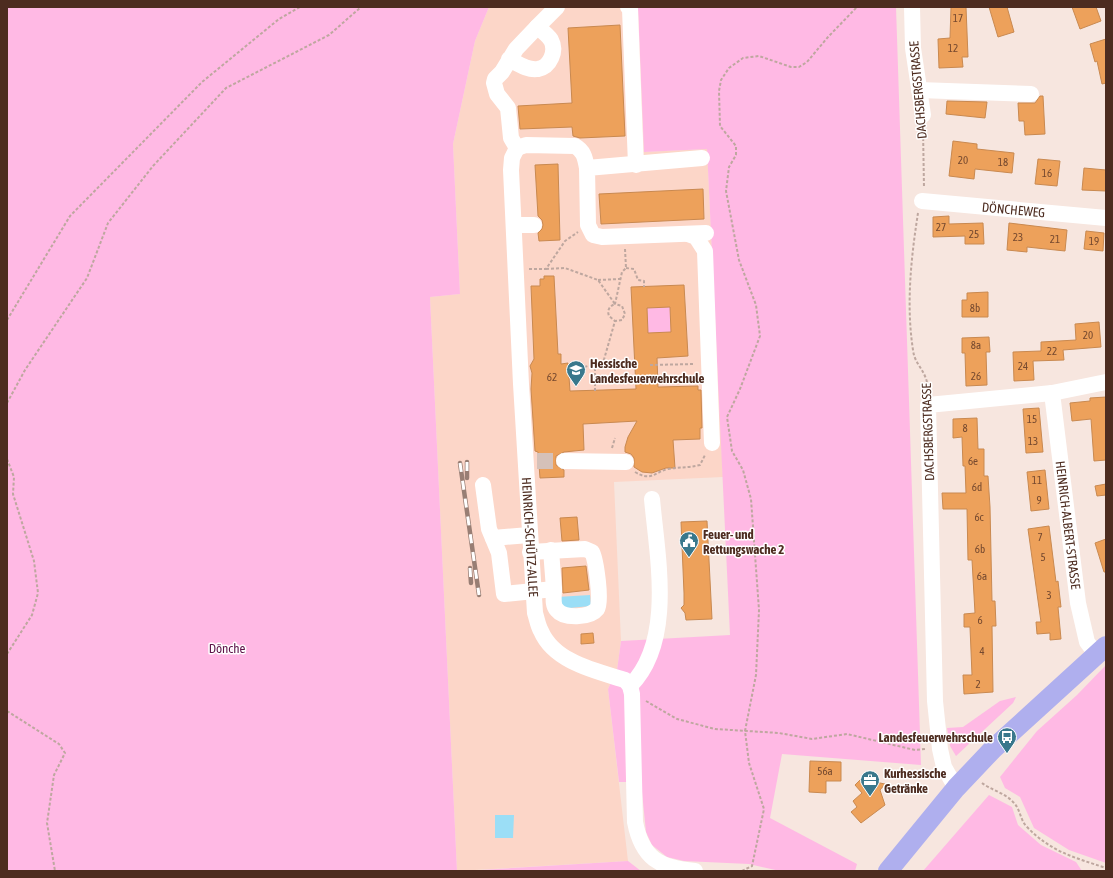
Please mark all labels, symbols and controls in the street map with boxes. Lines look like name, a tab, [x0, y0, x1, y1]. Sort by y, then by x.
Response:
house number: 17	[953, 12, 963, 24]
street label: DACHSBERGSTRASSE	[906, 40, 930, 139]
house number: 12	[948, 42, 958, 54]
house number: 20	[958, 154, 968, 166]
house number: 18	[998, 156, 1008, 168]
house number: 16	[1042, 167, 1052, 179]
street label: DÖNCHEWEG	[981, 199, 1046, 220]
house number: 27	[936, 221, 946, 233]
house number: 25	[969, 228, 979, 240]
house number: 23	[1013, 231, 1023, 243]
house number: 21	[1050, 233, 1060, 245]
house number: 19	[1089, 235, 1099, 247]
house number: 8b	[970, 302, 980, 314]
house number: 20	[1083, 329, 1093, 341]
house number: 8a	[971, 339, 981, 351]
house number: 22	[1047, 345, 1057, 357]
place label: Hessische Landesfeuerwehrschule	[590, 356, 705, 386]
school or university icon: Hessische Landesfeuerwehrschule	[565, 359, 587, 387]
house number: 24	[1018, 360, 1028, 372]
house number: 26	[971, 370, 981, 382]
house number: 62	[547, 371, 557, 383]
street label: DACHSBERGSTRASSE	[919, 382, 937, 481]
house number: 15	[1027, 413, 1037, 425]
house number: 8	[962, 422, 968, 434]
house number: 13	[1028, 435, 1038, 447]
house number: 6e	[968, 455, 978, 467]
street label: HEINRICH-ALBERT-STRASSE	[1053, 460, 1084, 590]
house number: 11	[1032, 474, 1042, 486]
street label: HEINRICH-SCHÜTZ-ALLEE	[519, 477, 542, 598]
house number: 6d	[972, 481, 982, 493]
house number: 9	[1036, 494, 1042, 506]
house number: 6c	[974, 511, 985, 523]
place label: Feuer- und Rettungswache 2	[703, 527, 784, 557]
public building icon: Feuer- und Rettungswache 2	[678, 530, 700, 558]
house number: 7	[1037, 531, 1043, 543]
house number: 6b	[975, 543, 985, 555]
house number: 5	[1040, 551, 1046, 563]
house number: 6a	[977, 570, 987, 582]
house number: 3	[1046, 589, 1052, 601]
house number: 6	[977, 614, 983, 626]
park label: Dönche	[209, 641, 245, 656]
house number: 4	[979, 645, 985, 657]
house number: 2	[975, 678, 981, 690]
bus stop icon: Landesfeuerwehrschule	[996, 726, 1018, 754]
place label: Landesfeuerwehrschule	[879, 730, 993, 745]
house number: 56a	[817, 765, 833, 777]
place label: Kurhessische Getränke	[884, 766, 946, 796]
office icon: Kurhessische Getränke	[859, 769, 881, 797]

